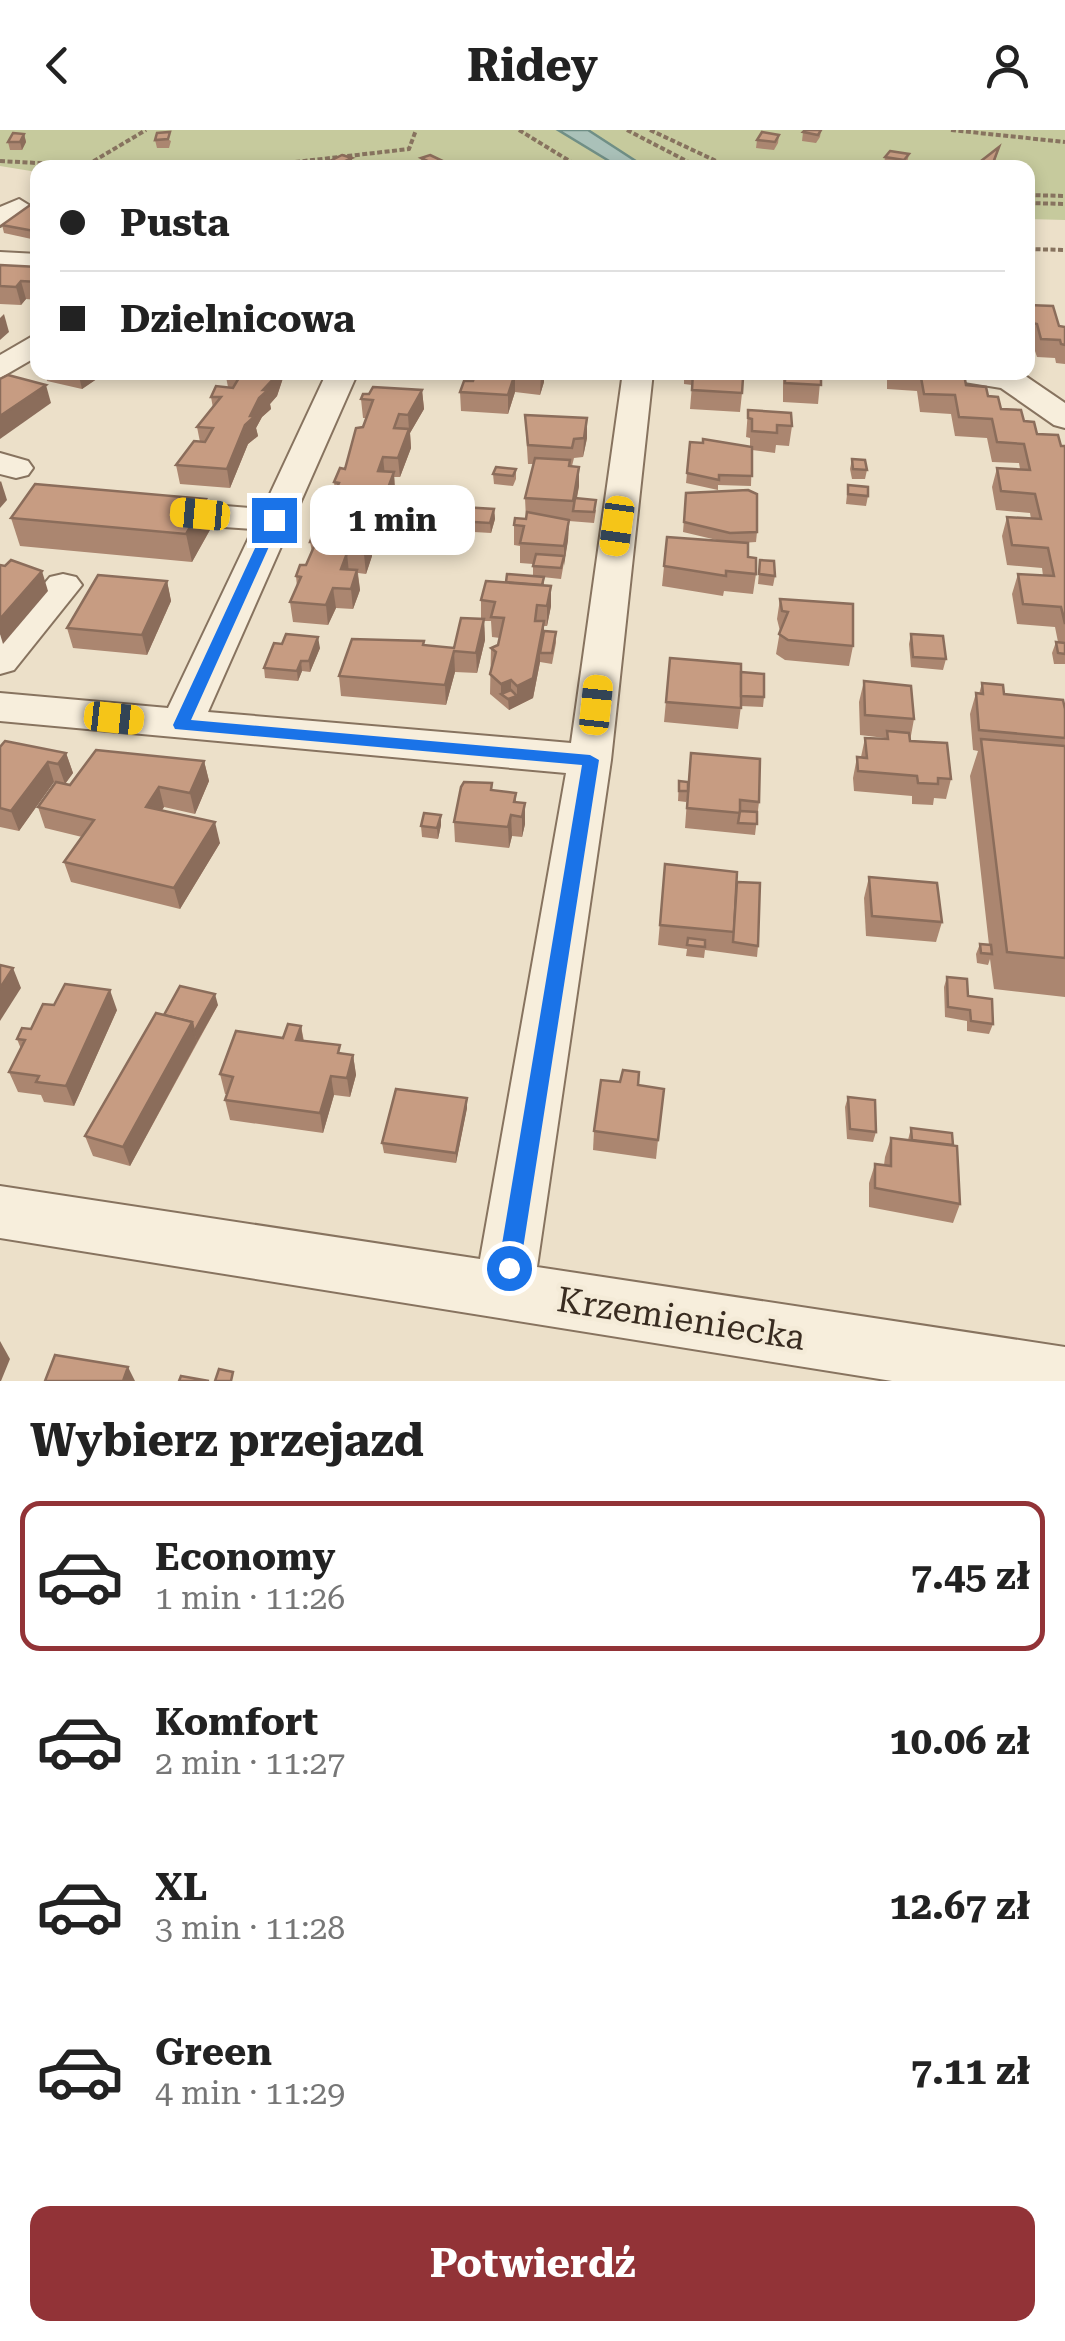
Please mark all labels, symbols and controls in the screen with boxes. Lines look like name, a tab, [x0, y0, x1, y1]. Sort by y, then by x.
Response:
icon: back	[30, 38, 85, 93]
icon: person	[980, 38, 1035, 93]
text: Ridey	[467, 39, 598, 92]
text: Pusta	[120, 201, 230, 245]
text: Dzielnicowa	[120, 297, 355, 341]
callout: 1 min	[309, 485, 474, 555]
car	[598, 494, 636, 558]
car	[169, 496, 231, 532]
route end	[252, 498, 297, 543]
text: 1 min	[348, 501, 437, 539]
car	[578, 674, 614, 736]
car	[83, 700, 145, 736]
route start	[487, 1246, 532, 1291]
street label: Krzemieniecka	[554, 1279, 808, 1359]
text: Wybierz przejazd	[30, 1414, 424, 1467]
icon: car	[35, 1531, 125, 1621]
text: Economy	[155, 1535, 335, 1579]
text: 7.45 zł	[911, 1554, 1030, 1598]
text: 1 min · 11:26	[155, 1579, 345, 1617]
icon: car	[35, 1696, 125, 1786]
text: Komfort	[155, 1700, 318, 1744]
text: 10.06 zł	[889, 1719, 1030, 1763]
text: 2 min · 11:27	[155, 1744, 345, 1782]
icon: car	[35, 1861, 125, 1951]
text: XL	[155, 1865, 207, 1909]
text: 12.67 zł	[889, 1884, 1030, 1928]
text: 3 min · 11:28	[155, 1909, 345, 1947]
icon: car	[35, 2026, 125, 2116]
text: Green	[155, 2030, 272, 2074]
text: 7.11 zł	[911, 2049, 1030, 2093]
text: 4 min · 11:29	[155, 2074, 345, 2112]
button: Potwierdź	[30, 2206, 1035, 2321]

